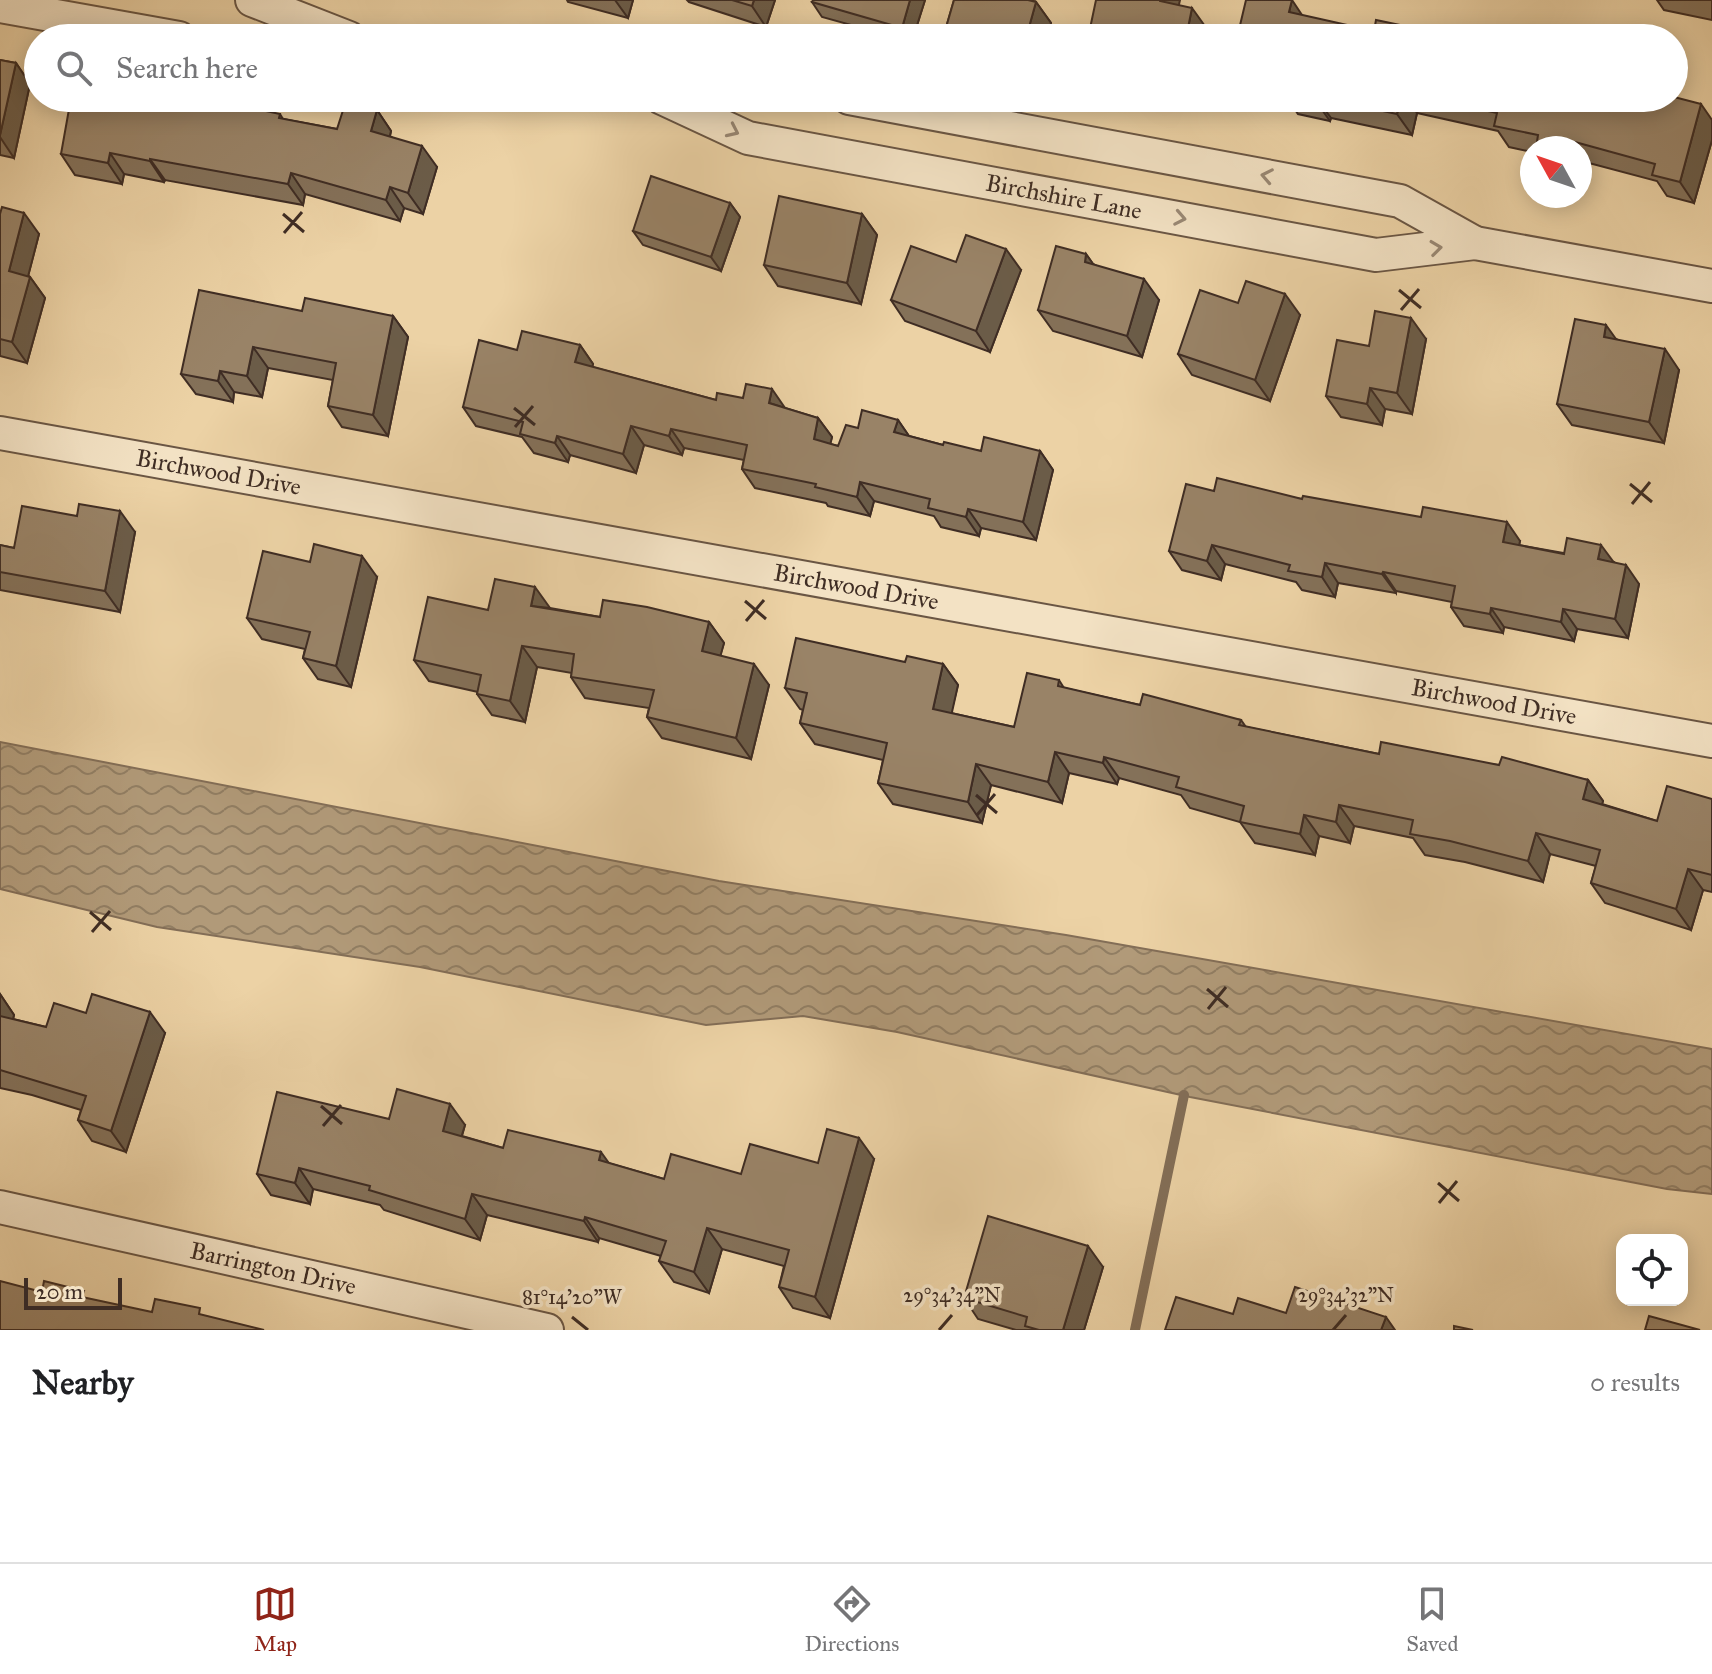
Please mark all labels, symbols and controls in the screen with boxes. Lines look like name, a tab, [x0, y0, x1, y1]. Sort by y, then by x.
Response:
search box	[24, 24, 1688, 112]
icon: search	[52, 46, 96, 90]
text: Search here	[116, 50, 258, 86]
one-way arrow	[725, 121, 739, 137]
north arrow	[1520, 136, 1592, 208]
street label: Birchshire Lane	[983, 168, 1144, 226]
one-way arrow	[1261, 169, 1274, 186]
one-way arrow	[1173, 209, 1187, 226]
one-way arrow	[1430, 239, 1443, 256]
street label: Birchwood Drive	[133, 443, 304, 502]
street label: Birchwood Drive	[771, 557, 941, 617]
street label: Birchwood Drive	[1409, 672, 1579, 731]
map controls	[1616, 1234, 1688, 1306]
button: locate	[1616, 1234, 1688, 1306]
street label: Barrington Drive	[187, 1235, 359, 1302]
scale bar	[24, 1274, 122, 1310]
text: 20 m	[36, 1278, 83, 1305]
text: 29°34'34"N	[903, 1283, 1001, 1307]
text: 29°34'32"N	[1298, 1283, 1394, 1307]
text: 81°14'20"W	[522, 1285, 623, 1309]
text: Nearby	[32, 1362, 134, 1403]
text: 0 results	[1590, 1366, 1680, 1398]
tab: Map	[253, 1582, 297, 1657]
tab: Directions	[804, 1582, 899, 1657]
tab: Saved	[1406, 1582, 1458, 1657]

